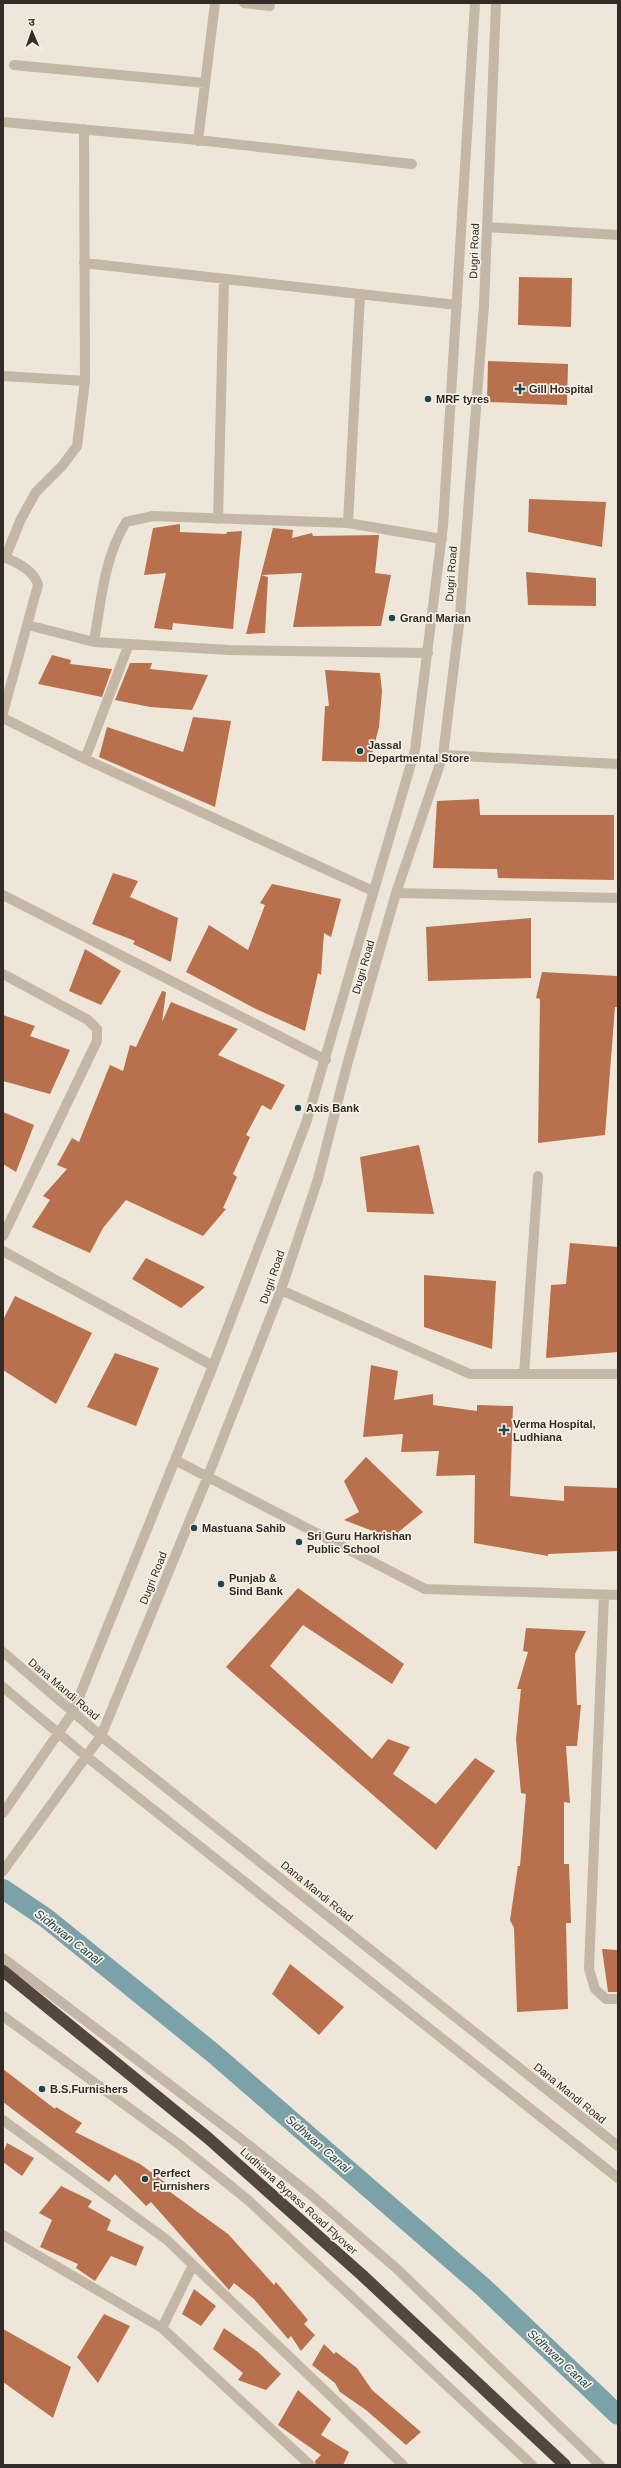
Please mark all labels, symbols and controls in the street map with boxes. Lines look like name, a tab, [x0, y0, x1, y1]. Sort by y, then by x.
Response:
north arrow	[12, 12, 52, 52]
text: उ	[28, 16, 36, 28]
street label: Dugri Road	[467, 223, 481, 279]
marker: Gill Hospital	[514, 383, 526, 395]
place label: Gill Hospital	[529, 383, 593, 395]
place label: MRF tyres	[436, 393, 489, 405]
marker: MRF tyres	[423, 394, 433, 404]
street label: Dugri Road	[443, 546, 459, 602]
place label: Grand Marian	[400, 612, 471, 624]
marker: Grand Marian	[387, 613, 397, 623]
place label: Jassal Departmental Store	[368, 739, 469, 764]
marker: Jassal Departmental Store	[355, 746, 365, 756]
street label: Dugri Road	[350, 939, 376, 995]
place label: Axis Bank	[306, 1102, 360, 1114]
marker: Axis Bank	[293, 1103, 303, 1113]
street label: Dugri Road	[257, 1249, 287, 1305]
place label: Verma Hospital, Ludhiana	[513, 1418, 596, 1443]
marker: Verma Hospital, Ludhiana	[498, 1424, 510, 1436]
place label: Mastuana Sahib	[202, 1522, 286, 1534]
marker: Mastuana Sahib	[189, 1523, 199, 1533]
place label: Sri Guru Harkrishan Public School	[307, 1530, 412, 1555]
marker: Sri Guru Harkrishan Public School	[294, 1537, 304, 1547]
street label: Dugri Road	[137, 1550, 169, 1606]
place label: Punjab & Sind Bank	[229, 1572, 284, 1597]
marker: Punjab & Sind Bank	[216, 1579, 226, 1589]
street label: Dana Mandi Road	[26, 1656, 102, 1722]
street label: Dana Mandi Road	[279, 1858, 355, 1924]
water label: Sidhwan Canal	[32, 1907, 104, 1968]
street label: Dana Mandi Road	[532, 2060, 608, 2126]
place label: B.S.Furnishers	[50, 2083, 128, 2095]
marker: B.S.Furnishers	[37, 2084, 47, 2094]
water label: Sidhwan Canal	[283, 2112, 353, 2176]
street label: Ludhiana Bypass Road Flyover	[238, 2145, 360, 2257]
place label: Perfect Furnishers	[153, 2167, 210, 2192]
marker: Perfect Furnishers	[140, 2174, 150, 2184]
water label: Sidhwan Canal	[525, 2326, 594, 2392]

